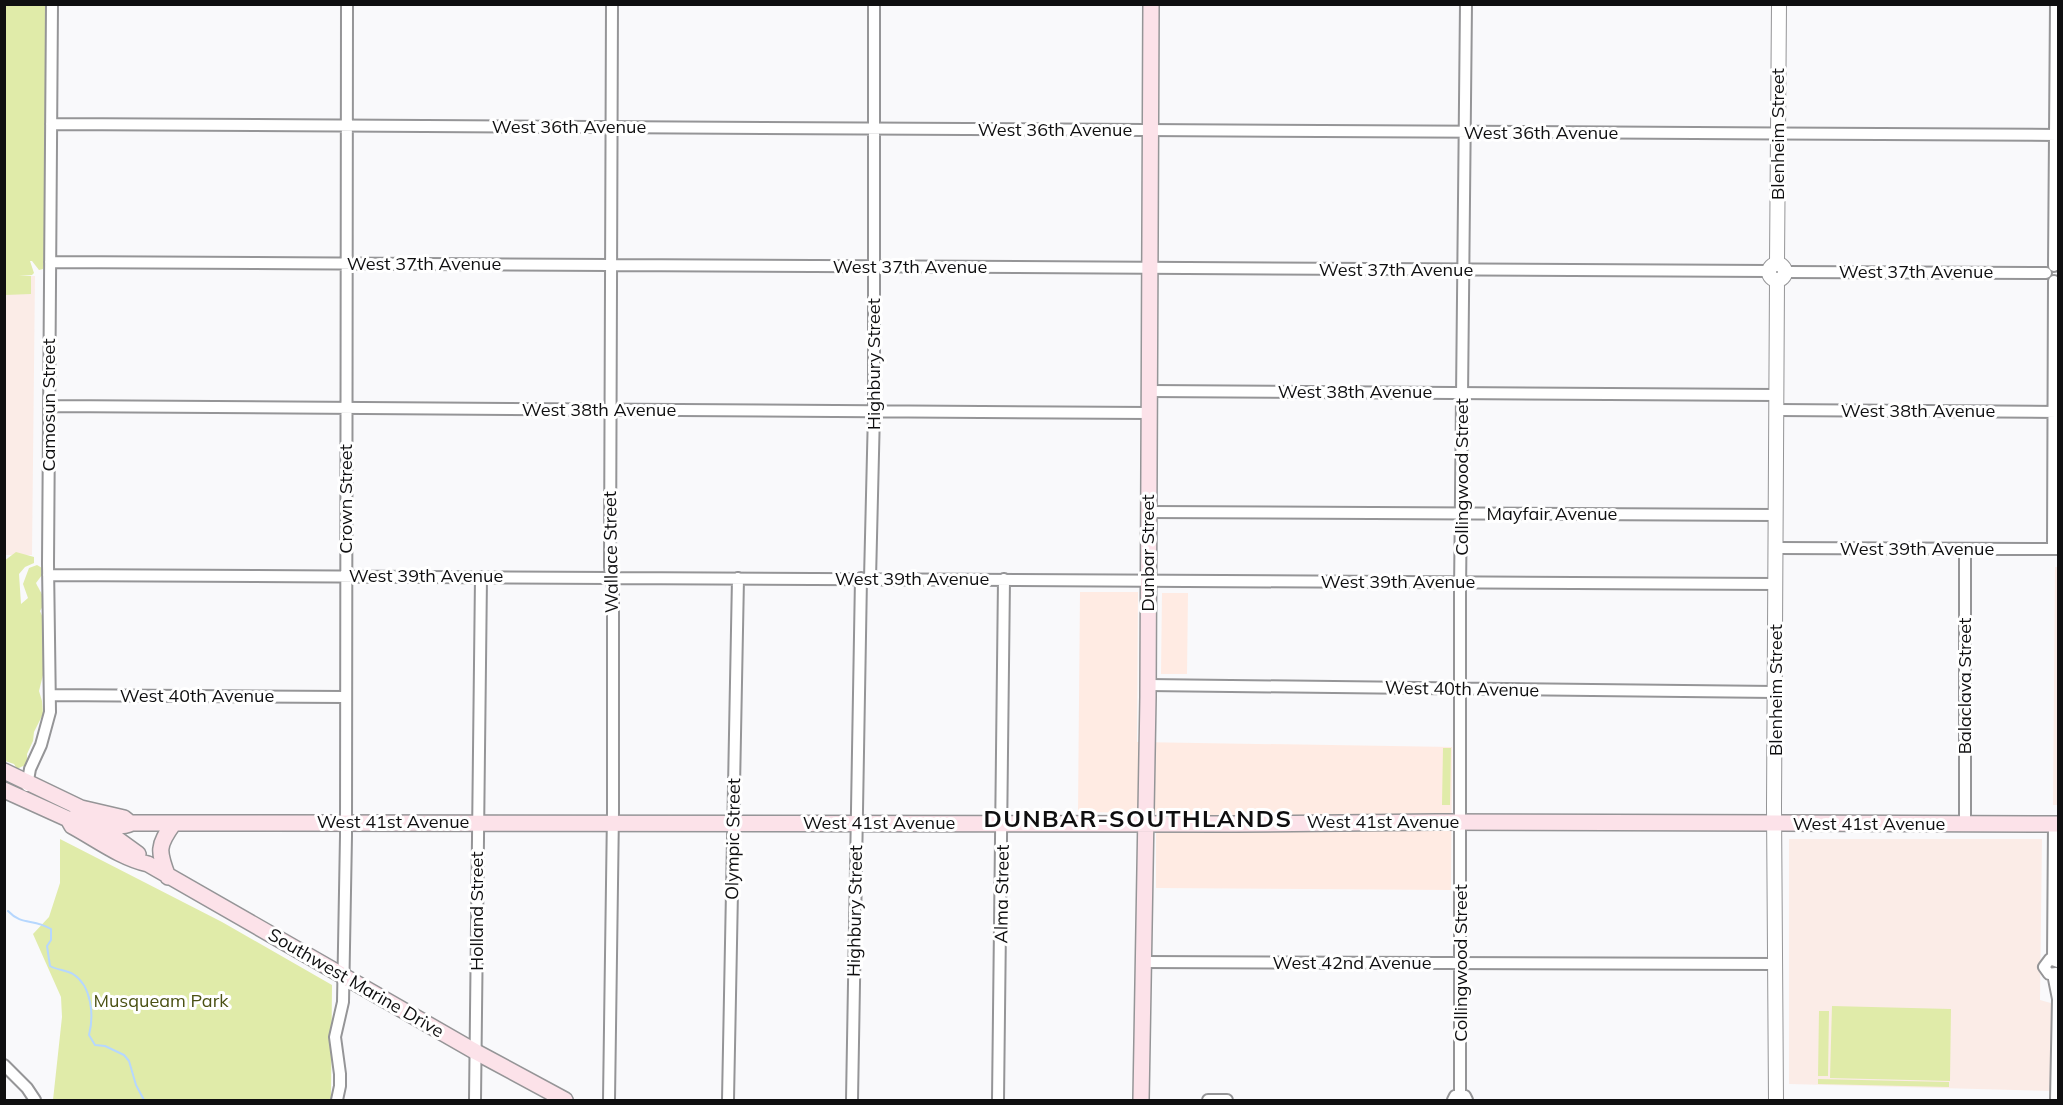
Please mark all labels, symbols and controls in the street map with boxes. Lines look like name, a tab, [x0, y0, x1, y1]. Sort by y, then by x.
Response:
street label: Blenheim Street	[1766, 68, 1789, 200]
street label: West 36th Avenue	[492, 115, 646, 138]
street label: West 36th Avenue	[978, 118, 1132, 141]
street label: West 36th Avenue	[1464, 121, 1618, 144]
street label: West 37th Avenue	[347, 252, 501, 275]
street label: West 37th Avenue	[833, 255, 987, 278]
street label: West 37th Avenue	[1319, 258, 1473, 281]
street label: West 37th Avenue	[1839, 260, 1993, 283]
street label: Highbury Street	[862, 298, 885, 430]
street label: Camosun Street	[37, 338, 60, 472]
street label: West 38th Avenue	[1278, 380, 1432, 403]
street label: West 38th Avenue	[522, 398, 676, 421]
street label: Collingwood Street	[1450, 398, 1473, 556]
street label: West 38th Avenue	[1841, 399, 1995, 422]
street label: Crown Street	[334, 444, 357, 554]
street label: Wallace Street	[598, 491, 623, 613]
street label: Dunbar Street	[1136, 495, 1159, 612]
street label: Mayfair Avenue	[1487, 502, 1617, 525]
street label: West 39th Avenue	[1840, 537, 1994, 560]
street label: West 39th Avenue	[349, 564, 503, 587]
street label: West 39th Avenue	[835, 567, 989, 590]
street label: West 39th Avenue	[1321, 570, 1475, 593]
street label: Balaclava Street	[1953, 618, 1976, 754]
street label: Blenheim Street	[1764, 624, 1787, 756]
street label: West 40th Avenue	[1385, 676, 1539, 701]
street label: West 40th Avenue	[120, 684, 274, 707]
street label: Olympic Street	[720, 778, 745, 900]
district label: DUNBAR-SOUTHLANDS	[983, 803, 1293, 833]
street label: West 41st Avenue	[317, 810, 469, 833]
street label: West 41st Avenue	[1307, 810, 1459, 833]
street label: West 41st Avenue	[803, 811, 955, 834]
street label: West 41st Avenue	[1793, 812, 1945, 835]
street label: Highbury Street	[842, 845, 867, 977]
street label: Alma Street	[989, 845, 1014, 943]
street label: Holland Street	[465, 851, 488, 971]
street label: Collingwood Street	[1449, 884, 1472, 1042]
street label: Southwest Marine Drive	[264, 923, 448, 1042]
street label: West 42nd Avenue	[1273, 951, 1431, 974]
park label: Musqueam Park	[94, 989, 229, 1012]

